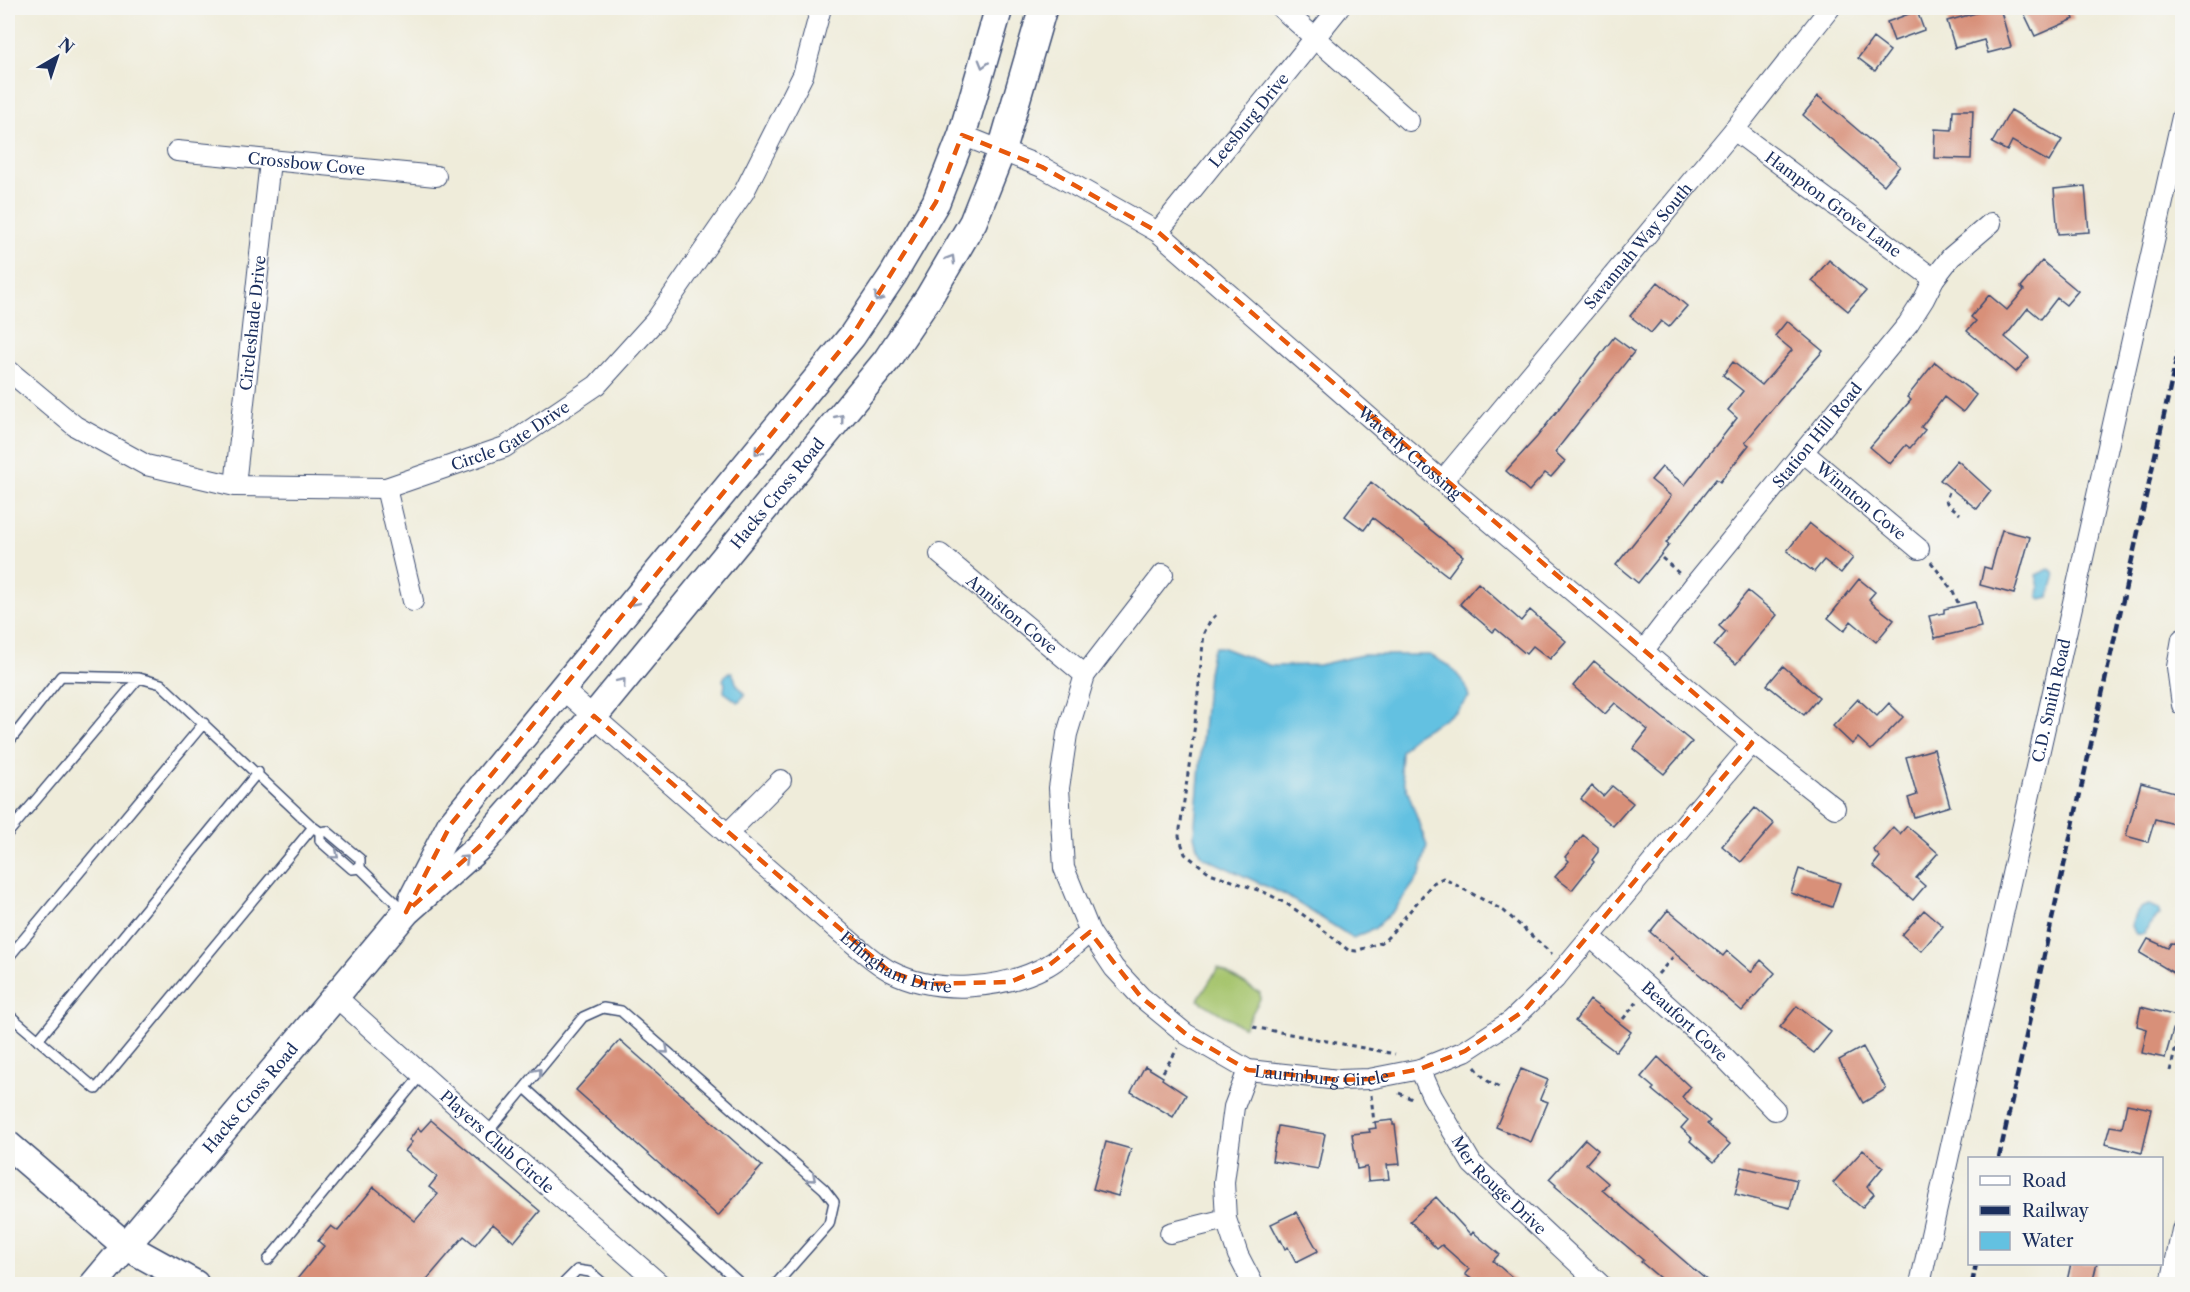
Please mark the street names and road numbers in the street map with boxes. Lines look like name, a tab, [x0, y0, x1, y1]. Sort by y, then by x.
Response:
street label: Leesburg Drive	[1204, 69, 1293, 171]
street label: Hampton Grove Lane	[1761, 147, 1906, 261]
street label: Crossbow Cove	[247, 148, 366, 179]
street label: Savannah Way South	[1579, 179, 1696, 313]
street label: Circleshade Drive	[235, 254, 270, 392]
street label: Station Hill Road	[1768, 378, 1866, 492]
street label: Circle Gate Drive	[448, 397, 573, 475]
street label: Waverly Crossing	[1353, 401, 1466, 504]
street label: Hacks Cross Road	[726, 434, 829, 553]
street label: Winnton Cove	[1812, 457, 1910, 544]
street label: Anniston Cove	[962, 570, 1062, 658]
street label: C.D. Smith Road	[2027, 636, 2075, 764]
street label: Effingham Drive	[836, 927, 953, 997]
street label: Beaufort Cove	[1637, 977, 1732, 1065]
street label: Hacks Cross Road	[198, 1039, 302, 1157]
street label: Laurinburg Circle	[1253, 1061, 1391, 1090]
street label: Players Club Circle	[436, 1086, 558, 1197]
street label: Mer Rouge Drive	[1447, 1132, 1551, 1239]

